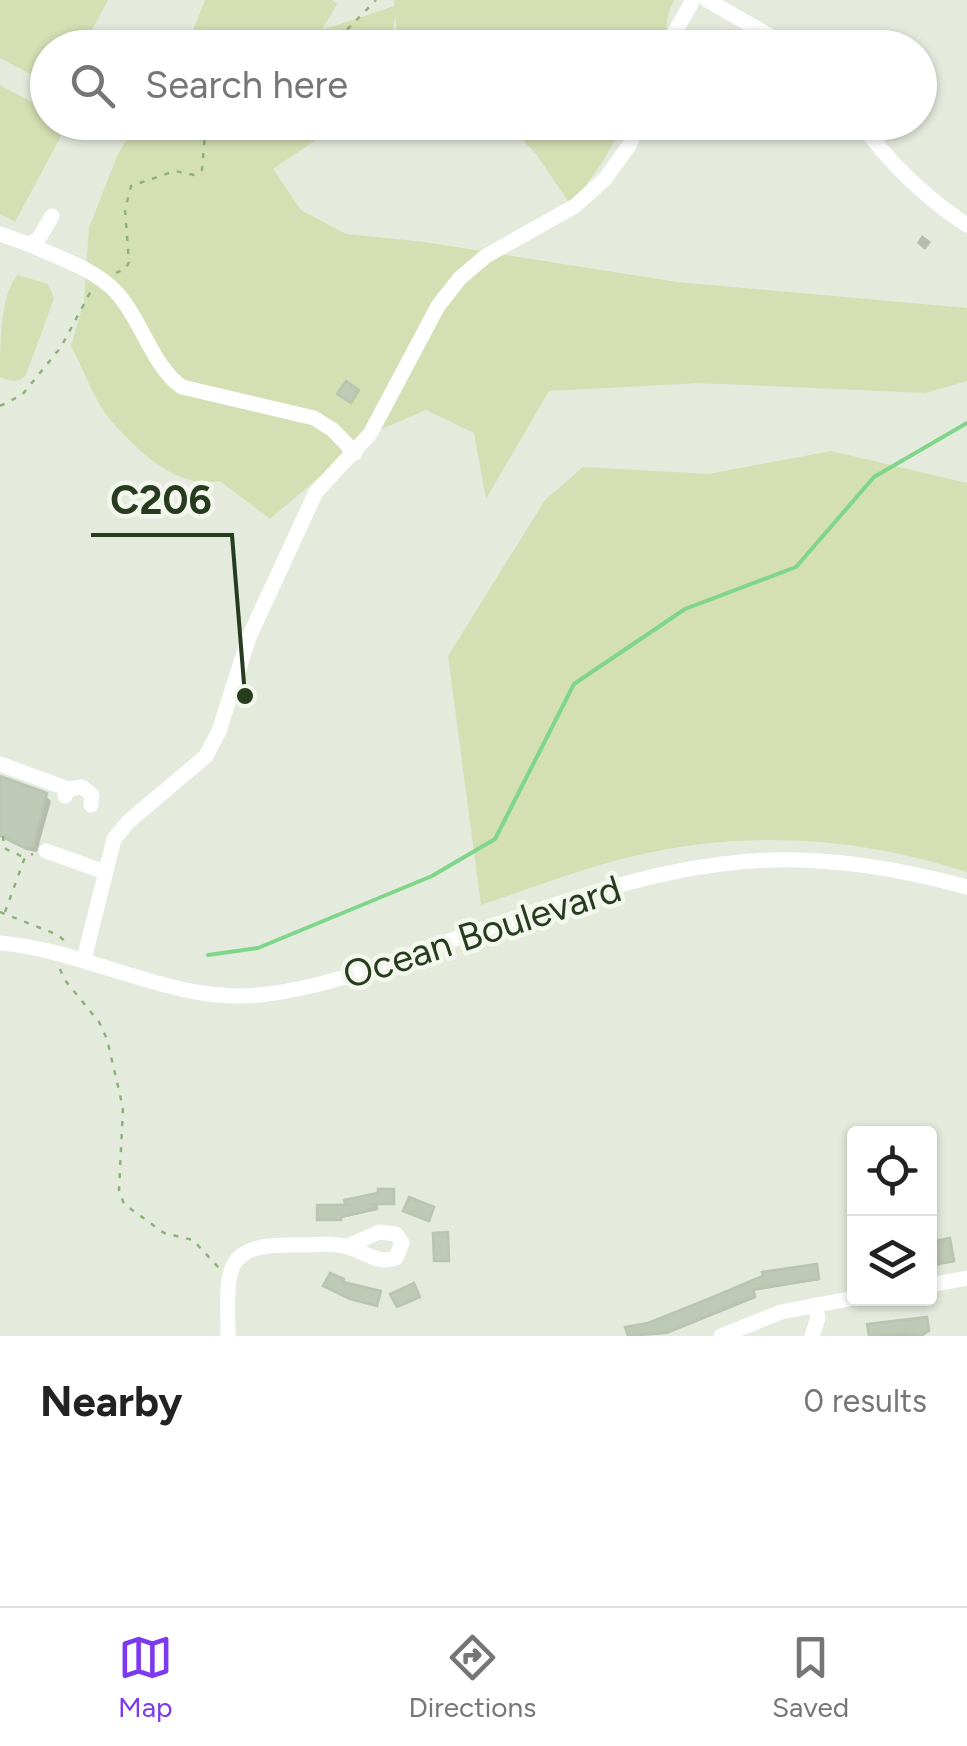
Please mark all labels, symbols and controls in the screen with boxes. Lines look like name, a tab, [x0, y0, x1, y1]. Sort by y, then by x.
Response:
search box	[30, 30, 937, 140]
icon: search	[65, 58, 120, 113]
text: Search here	[145, 62, 348, 108]
callout: C206	[91, 465, 232, 535]
text: C206	[110, 476, 212, 524]
street label: Ocean Boulevard	[337, 865, 627, 999]
map controls	[847, 1126, 937, 1306]
button: locate	[847, 1126, 937, 1216]
button: layers	[847, 1216, 937, 1306]
text: Nearby	[40, 1376, 182, 1427]
text: 0 results	[803, 1382, 927, 1420]
tab: Map	[118, 1630, 173, 1724]
tab: Directions	[409, 1630, 536, 1724]
tab: Saved	[772, 1630, 849, 1724]

